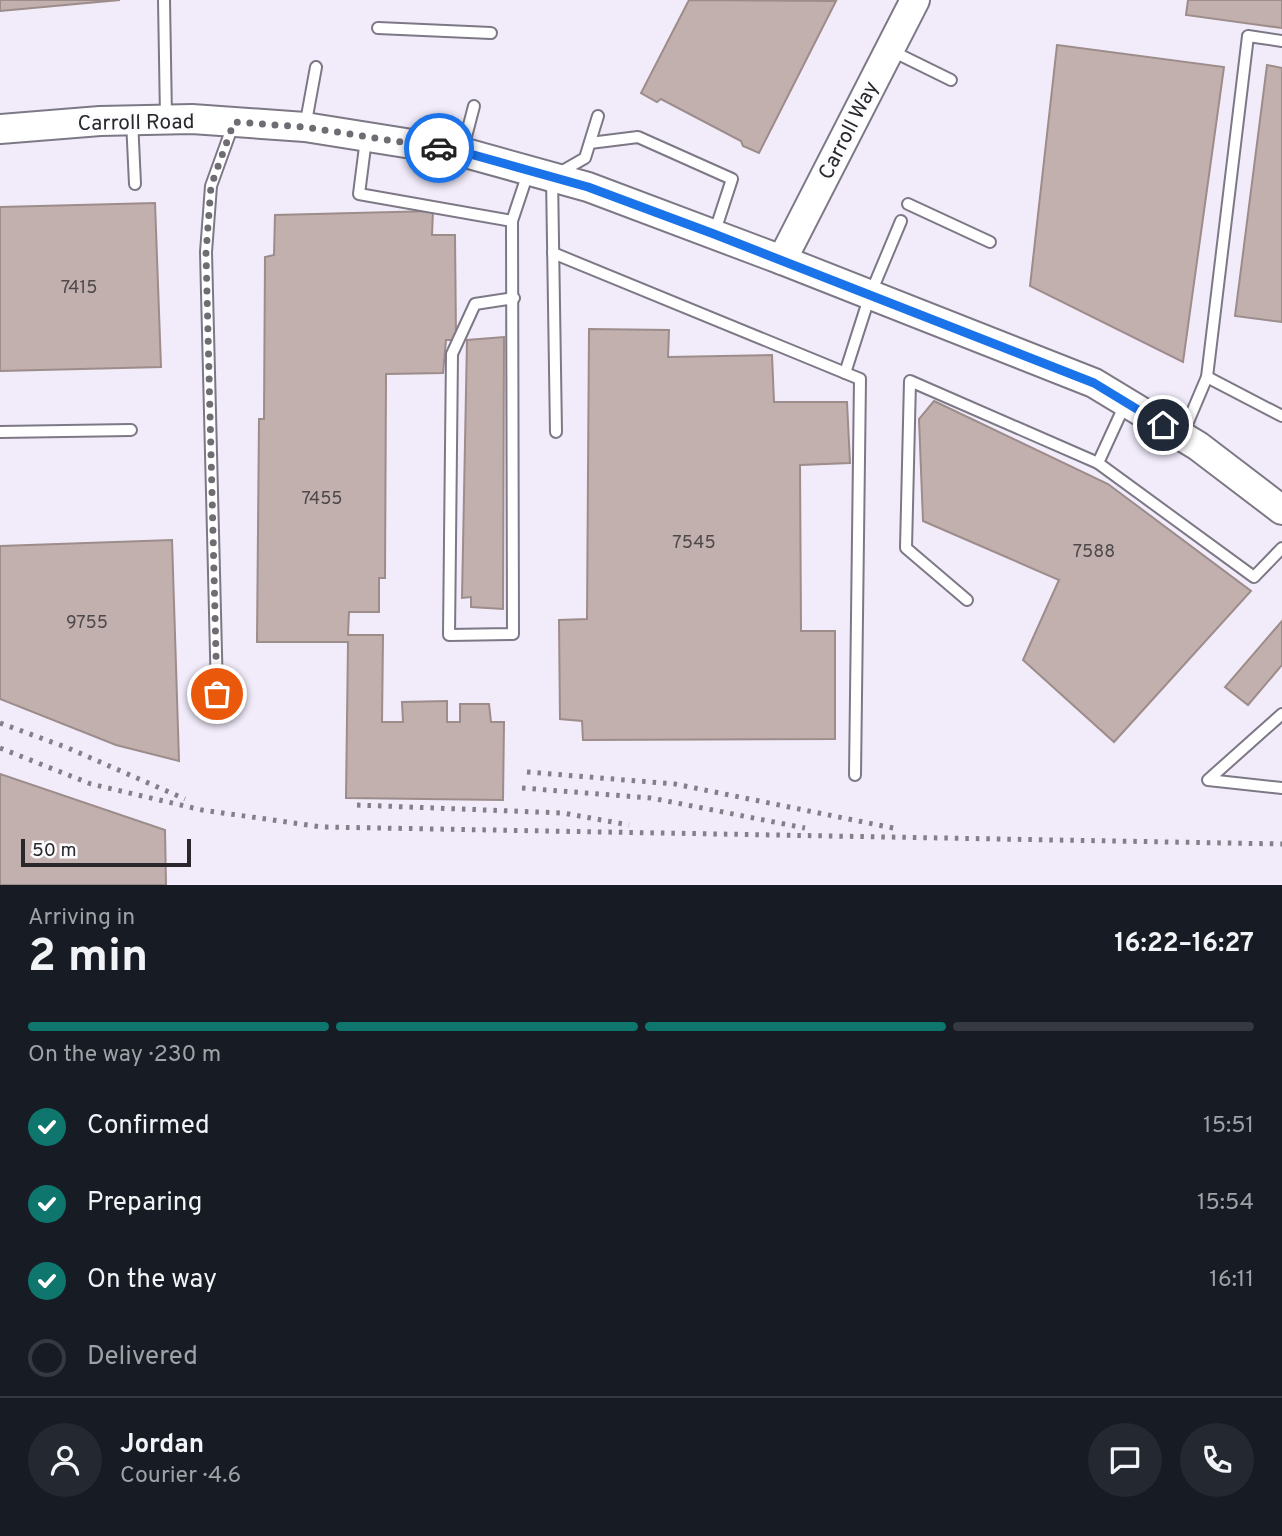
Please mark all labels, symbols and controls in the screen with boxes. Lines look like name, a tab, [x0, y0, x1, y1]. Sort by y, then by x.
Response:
street label: Carroll Way	[813, 77, 886, 185]
street label: Carroll Road	[77, 109, 195, 138]
courier	[404, 113, 474, 183]
icon: car	[420, 129, 458, 167]
house number: 7415	[61, 277, 97, 300]
pin	[1133, 395, 1193, 455]
icon: home	[1144, 406, 1182, 444]
house number: 7455	[301, 488, 343, 511]
house number: 7545	[672, 532, 716, 555]
house number: 7588	[1073, 541, 1115, 564]
house number: 9755	[66, 612, 108, 635]
pin	[187, 664, 247, 724]
icon: bag	[198, 675, 236, 713]
scale bar	[21, 836, 191, 868]
text: 50 m	[32, 839, 77, 863]
text: Arriving in	[28, 904, 135, 933]
text: 16:22–16:27	[1114, 928, 1254, 961]
text: 2 min	[28, 929, 148, 988]
text: On the way · 230 m	[28, 1041, 221, 1070]
icon: check	[28, 1108, 66, 1146]
text: Confirmed	[87, 1110, 210, 1143]
text: 15:51	[1203, 1112, 1254, 1141]
icon: check	[28, 1185, 66, 1223]
text: Preparing	[87, 1187, 202, 1220]
text: 15:54	[1197, 1189, 1254, 1218]
icon: check	[28, 1262, 66, 1300]
text: On the way	[87, 1264, 217, 1297]
text: 16:11	[1209, 1266, 1254, 1295]
text: Delivered	[87, 1341, 198, 1374]
button: person	[28, 1423, 102, 1497]
button: chat	[1088, 1423, 1162, 1497]
button: phone	[1180, 1423, 1254, 1497]
text: Jordan	[120, 1429, 204, 1462]
text: Courier · 4.6	[120, 1462, 241, 1491]

